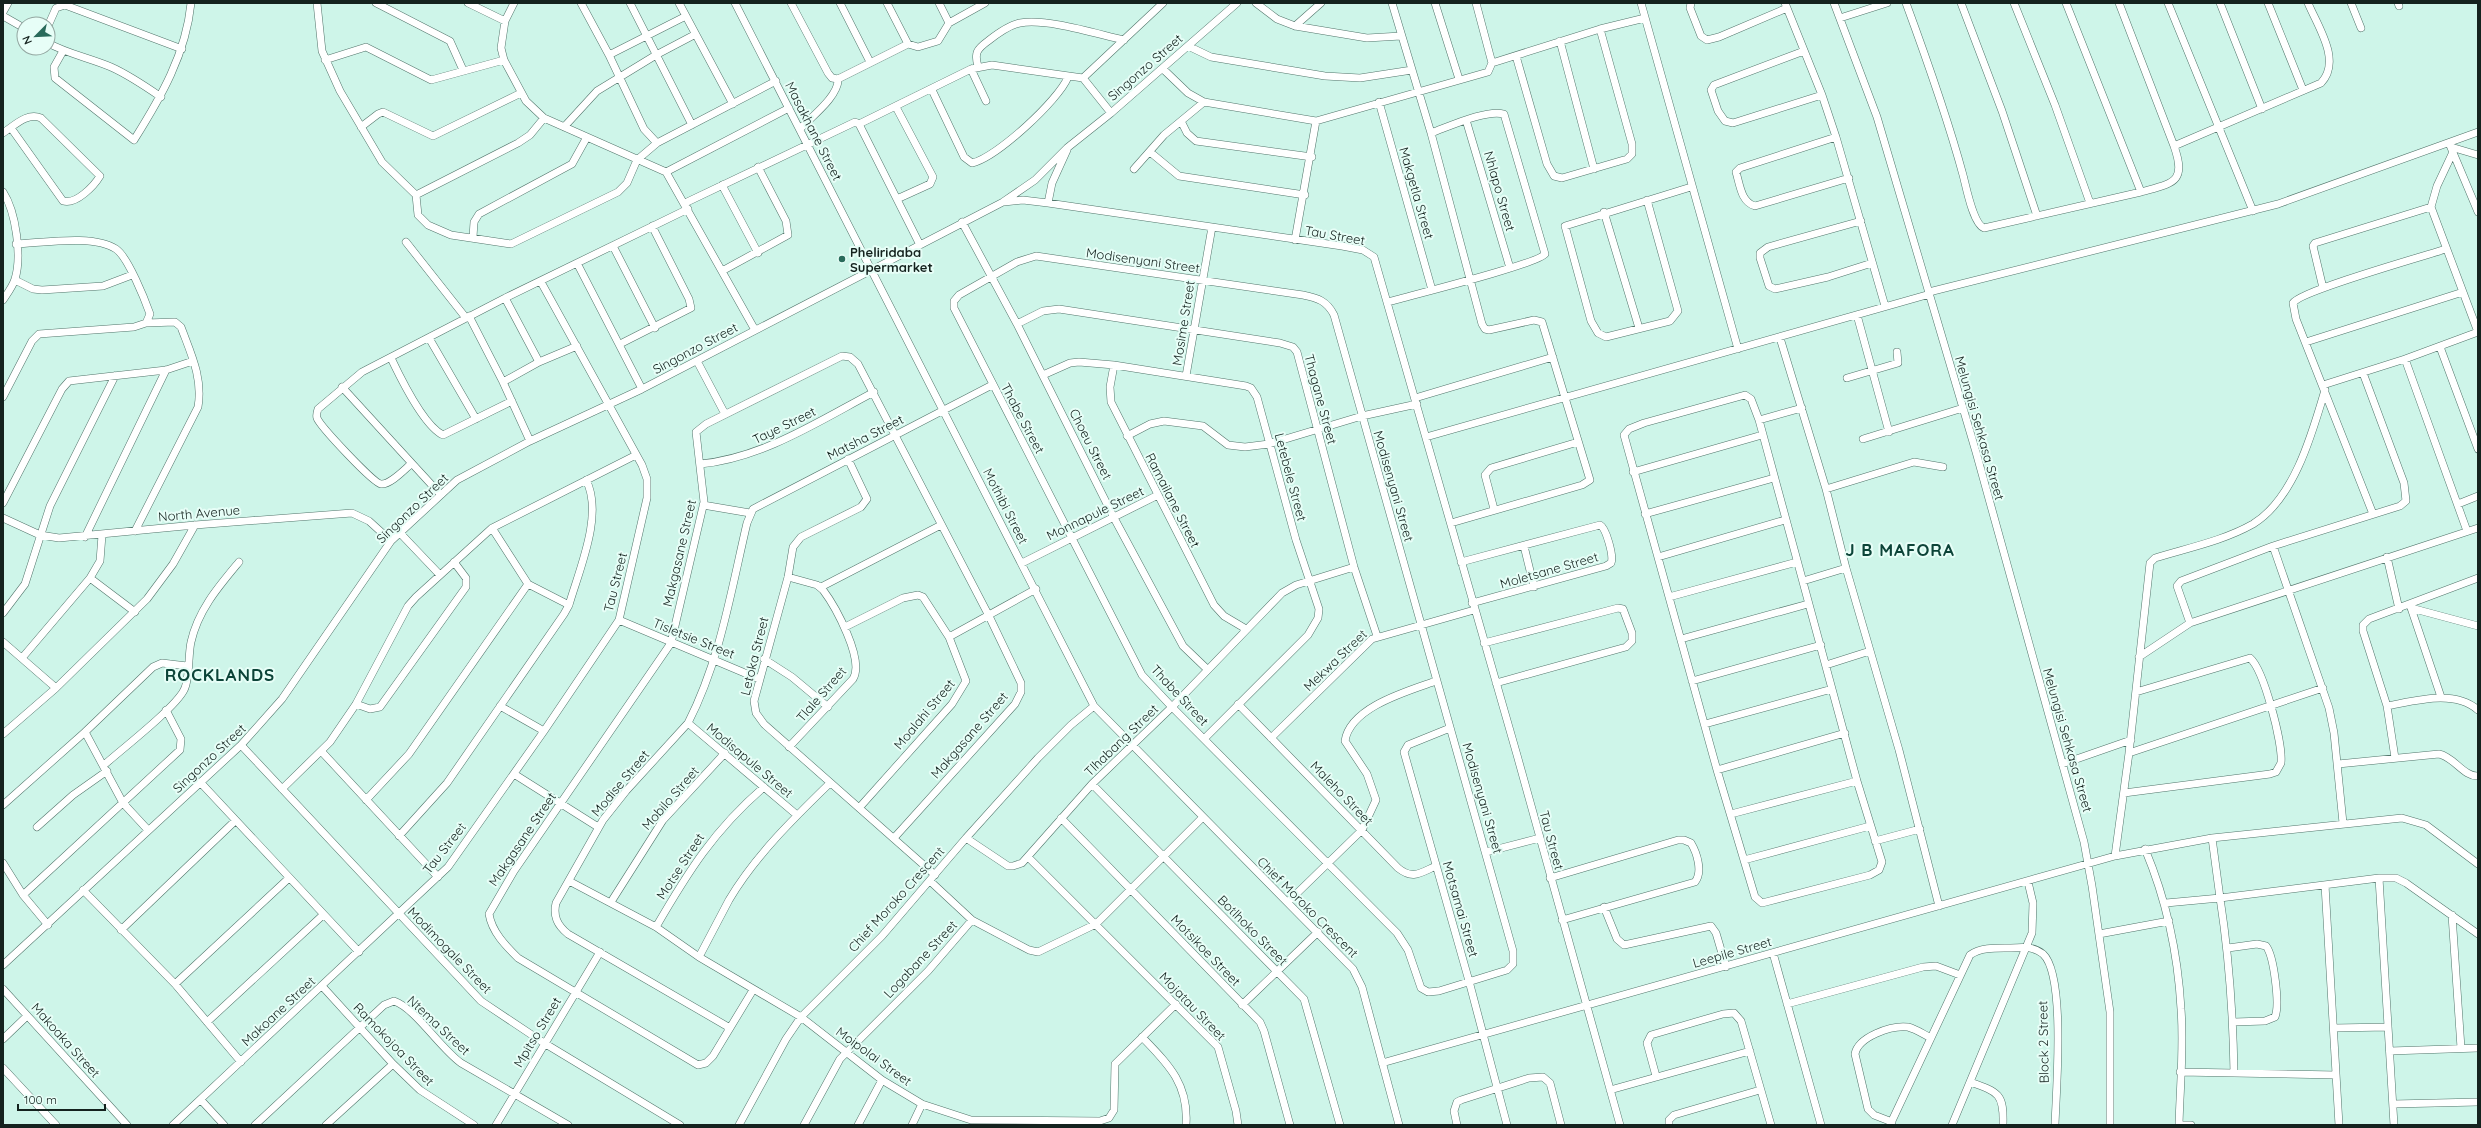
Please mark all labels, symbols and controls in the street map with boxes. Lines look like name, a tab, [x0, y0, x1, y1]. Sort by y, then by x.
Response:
north arrow	[16, 16, 56, 56]
street label: Singonzo Street	[1104, 30, 1186, 104]
text: N	[19, 34, 35, 47]
street label: Masakhane Street	[782, 79, 846, 183]
street label: Makgetla Street	[1396, 145, 1438, 241]
street label: Nhlapo Street	[1481, 149, 1519, 233]
street label: Tau Street	[1304, 222, 1366, 248]
place label: Pheliridaba Supermarket	[850, 244, 933, 275]
street label: Modisenyani Street	[1085, 244, 1201, 276]
marker: Pheliridaba Supermarket	[837, 254, 847, 264]
street label: Mosime Street	[1168, 279, 1198, 367]
street label: Singonzo Street	[650, 319, 740, 377]
street label: Thagane Street	[1301, 352, 1341, 446]
street label: Melungisi Sehkasa Street	[1952, 354, 2008, 502]
street label: Thabe Street	[998, 380, 1048, 456]
street label: Taye Street	[750, 403, 818, 447]
street label: Choeu Street	[1066, 406, 1116, 482]
street label: Matsha Street	[824, 411, 906, 463]
street label: Modisenyani Street	[1370, 429, 1418, 543]
street label: Letebele Street	[1272, 431, 1310, 523]
street label: Ramailane Street	[1142, 450, 1204, 550]
street label: Mothibi Street	[980, 465, 1032, 547]
street label: Singonzo Street	[373, 470, 451, 546]
street label: Monnapule Street	[1044, 483, 1146, 543]
street label: Makgasane Street	[659, 498, 699, 608]
street label: North Avenue	[157, 501, 241, 525]
district label: J B MAFORA	[1845, 539, 1955, 560]
street label: Moletsane Street	[1498, 548, 1600, 592]
street label: Tau Street	[600, 551, 630, 613]
street label: Tisletsie Street	[651, 614, 737, 662]
street label: Letoka Street	[737, 615, 771, 697]
street label: Mekwa Street	[1300, 626, 1370, 694]
street label: Thabe Street	[1148, 661, 1212, 729]
street label: Tlale Street	[793, 663, 849, 725]
district label: ROCKLANDS	[165, 664, 275, 685]
street label: Melungisi Sehkasa Street	[2040, 666, 2096, 814]
street label: Moalahi Street	[890, 676, 958, 752]
street label: Makgasane Street	[927, 688, 1011, 782]
street label: Tlhabang Street	[1081, 701, 1161, 779]
street label: Modisapule Street	[704, 719, 796, 801]
street label: Singonzo Street	[169, 720, 249, 796]
street label: Modisenyani Street	[1459, 741, 1507, 855]
street label: Modise Street	[588, 747, 652, 819]
street label: Maleho Street	[1307, 758, 1377, 828]
street label: Mobilo Street	[638, 763, 702, 833]
street label: Makgasane Street	[485, 789, 559, 889]
street label: Tau Street	[1536, 809, 1568, 871]
street label: Tau Street	[419, 819, 469, 877]
street label: Motse Street	[653, 830, 707, 902]
street label: Chief Moroko Crescent	[845, 843, 947, 955]
street label: Chief Moroko Crescent	[1254, 853, 1362, 961]
street label: Motsamai Street	[1440, 859, 1482, 959]
street label: Botlhoko Street	[1215, 892, 1291, 968]
street label: Modimogale Street	[405, 903, 495, 997]
street label: Motsikoe Street	[1168, 911, 1244, 989]
street label: Logabane Street	[880, 917, 960, 1001]
street label: Leepile Street	[1691, 933, 1773, 971]
street label: Mojatau Street	[1156, 969, 1230, 1043]
street label: Makoane Street	[238, 973, 318, 1049]
street label: Ntema Street	[404, 992, 474, 1058]
street label: Mpitso Street	[510, 994, 564, 1070]
street label: Makoaka Street	[28, 999, 104, 1081]
street label: Ramokojoa Street	[350, 999, 438, 1089]
street label: Block 2 Street	[2034, 1001, 2052, 1083]
street label: Moipolai Street	[833, 1023, 915, 1089]
scale bar	[18, 1086, 105, 1112]
text: 100 m	[24, 1092, 57, 1107]

